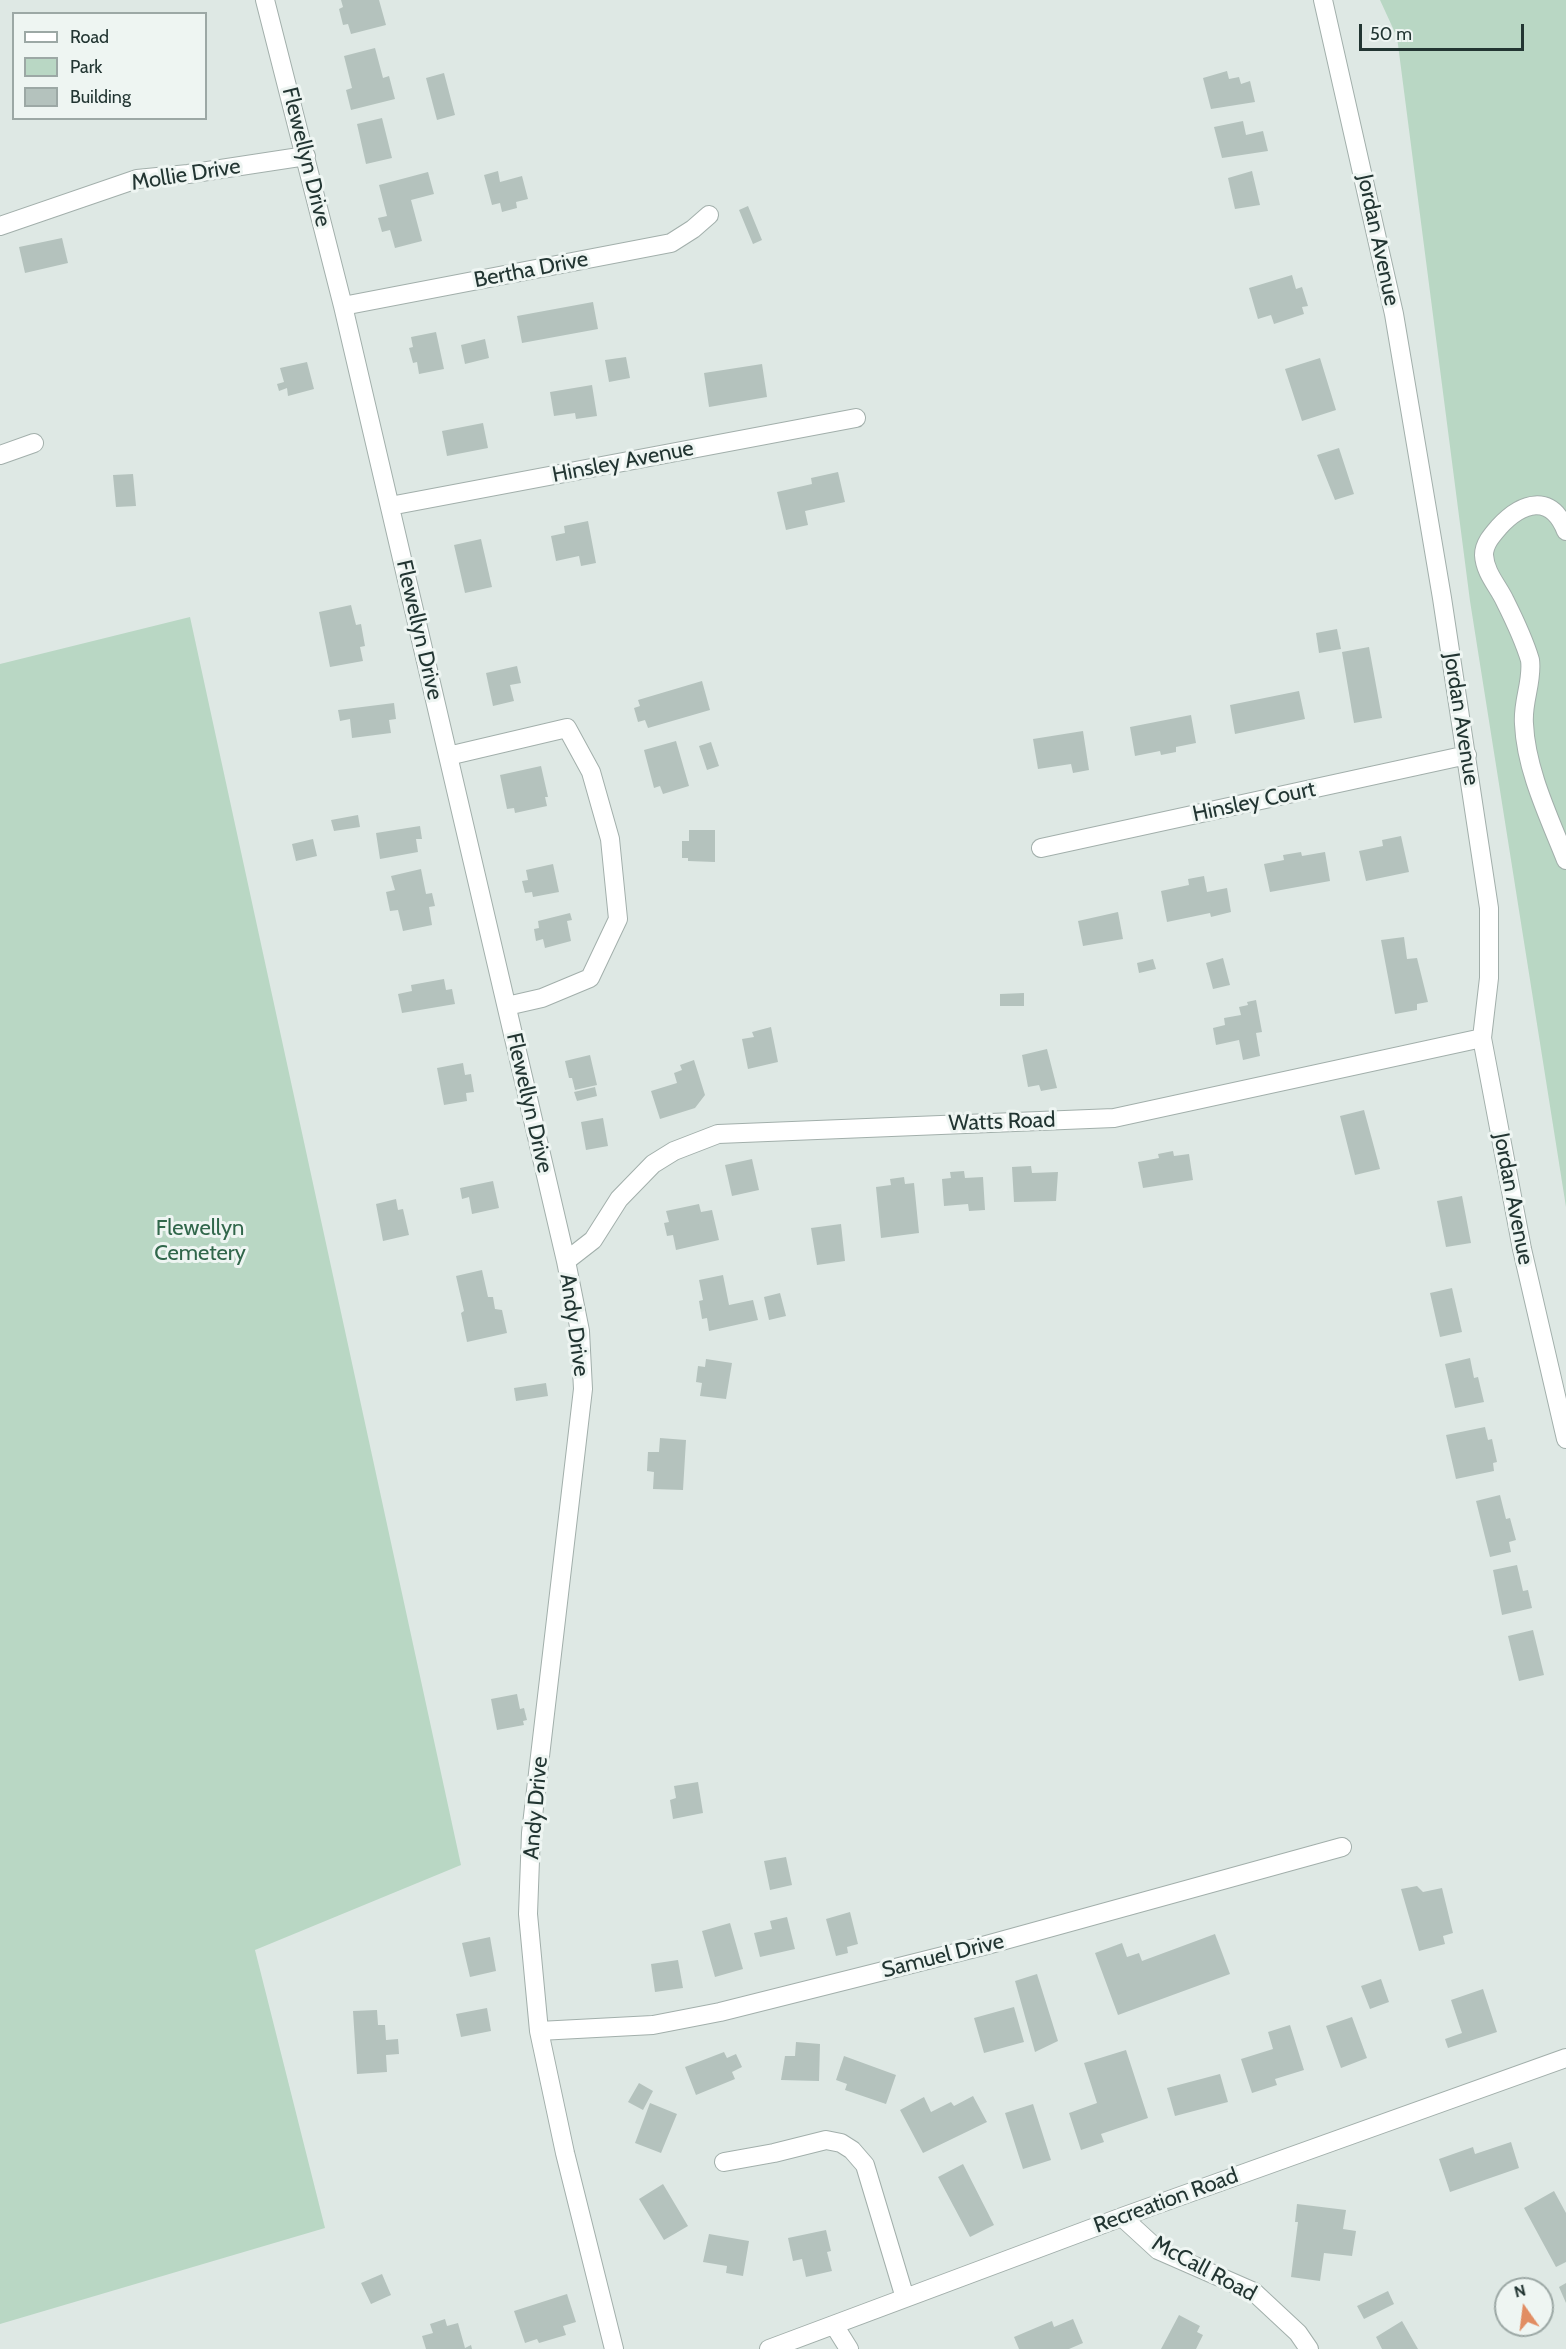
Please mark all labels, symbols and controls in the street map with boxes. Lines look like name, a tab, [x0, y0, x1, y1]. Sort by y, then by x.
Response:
legend	[12, 12, 207, 120]
scale bar	[1362, 12, 1527, 50]
text: 50 m	[1370, 23, 1412, 45]
text: Road	[70, 26, 109, 48]
text: Park	[70, 56, 102, 78]
street label: Flewellyn Drive	[276, 84, 336, 230]
text: Building	[70, 86, 131, 108]
street label: Mollie Drive	[129, 153, 243, 197]
street label: Jordan Avenue	[1351, 172, 1405, 308]
street label: Bertha Drive	[472, 246, 590, 294]
street label: Hinsley Avenue	[550, 435, 696, 489]
street label: Flewellyn Drive	[390, 557, 448, 703]
street label: Jordan Avenue	[1437, 651, 1485, 787]
street label: Hinsley Court	[1190, 776, 1318, 828]
street label: Flewellyn Drive	[500, 1030, 558, 1176]
street label: Watts Road	[948, 1107, 1056, 1137]
street label: Jordan Avenue	[1487, 1131, 1539, 1267]
park label: Flewellyn Cemetery	[154, 1216, 246, 1268]
street label: Andy Drive	[554, 1272, 594, 1378]
street label: Andy Drive	[518, 1755, 554, 1861]
street label: Samuel Drive	[879, 1928, 1007, 1984]
street label: Recreation Road	[1090, 2163, 1242, 2239]
street label: McCall Road	[1147, 2230, 1261, 2308]
north arrow	[1494, 2277, 1554, 2337]
text: N	[1512, 2280, 1528, 2302]

